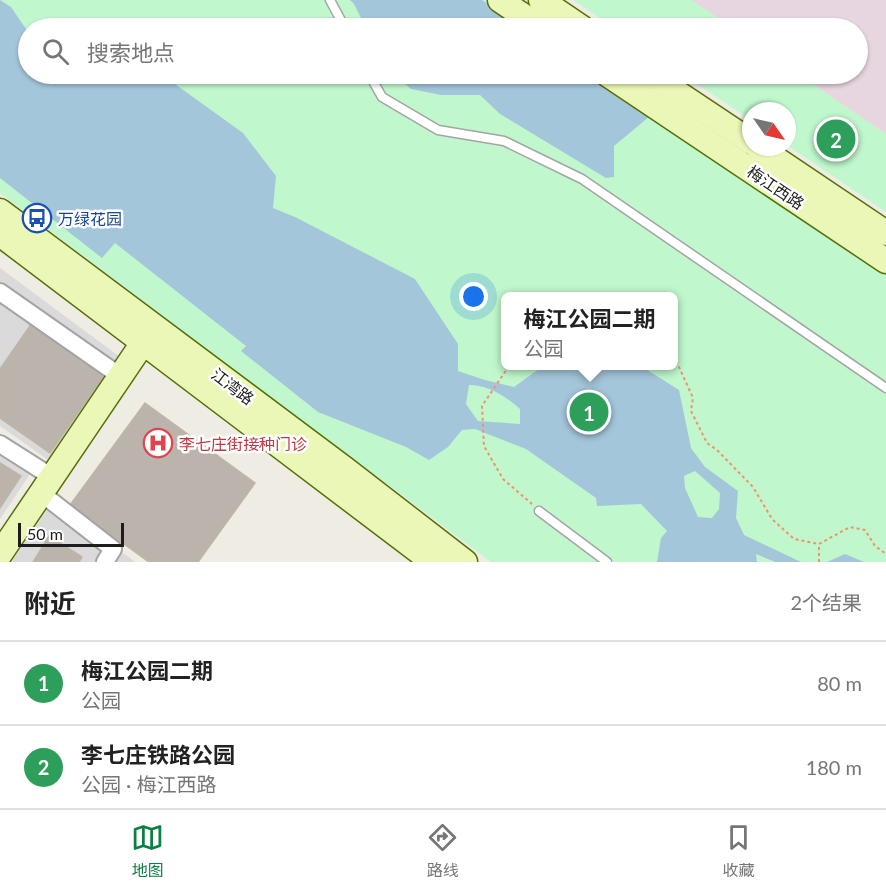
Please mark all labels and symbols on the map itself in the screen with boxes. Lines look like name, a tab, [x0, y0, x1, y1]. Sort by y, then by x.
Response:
north arrow	[742, 102, 796, 156]
pin: 2	[816, 116, 856, 162]
street label: 梅江西路	[744, 161, 808, 213]
bus stop icon: 万绿花园	[21, 202, 53, 234]
place label: 万绿花园	[58, 209, 122, 228]
your location	[459, 282, 488, 311]
street label: 江湾路	[208, 364, 258, 408]
pin: 1	[570, 390, 608, 434]
hospital icon: 李七庄街接种门诊	[142, 427, 174, 459]
place label: 李七庄街接种门诊	[179, 434, 307, 453]
scale bar	[18, 520, 124, 548]

